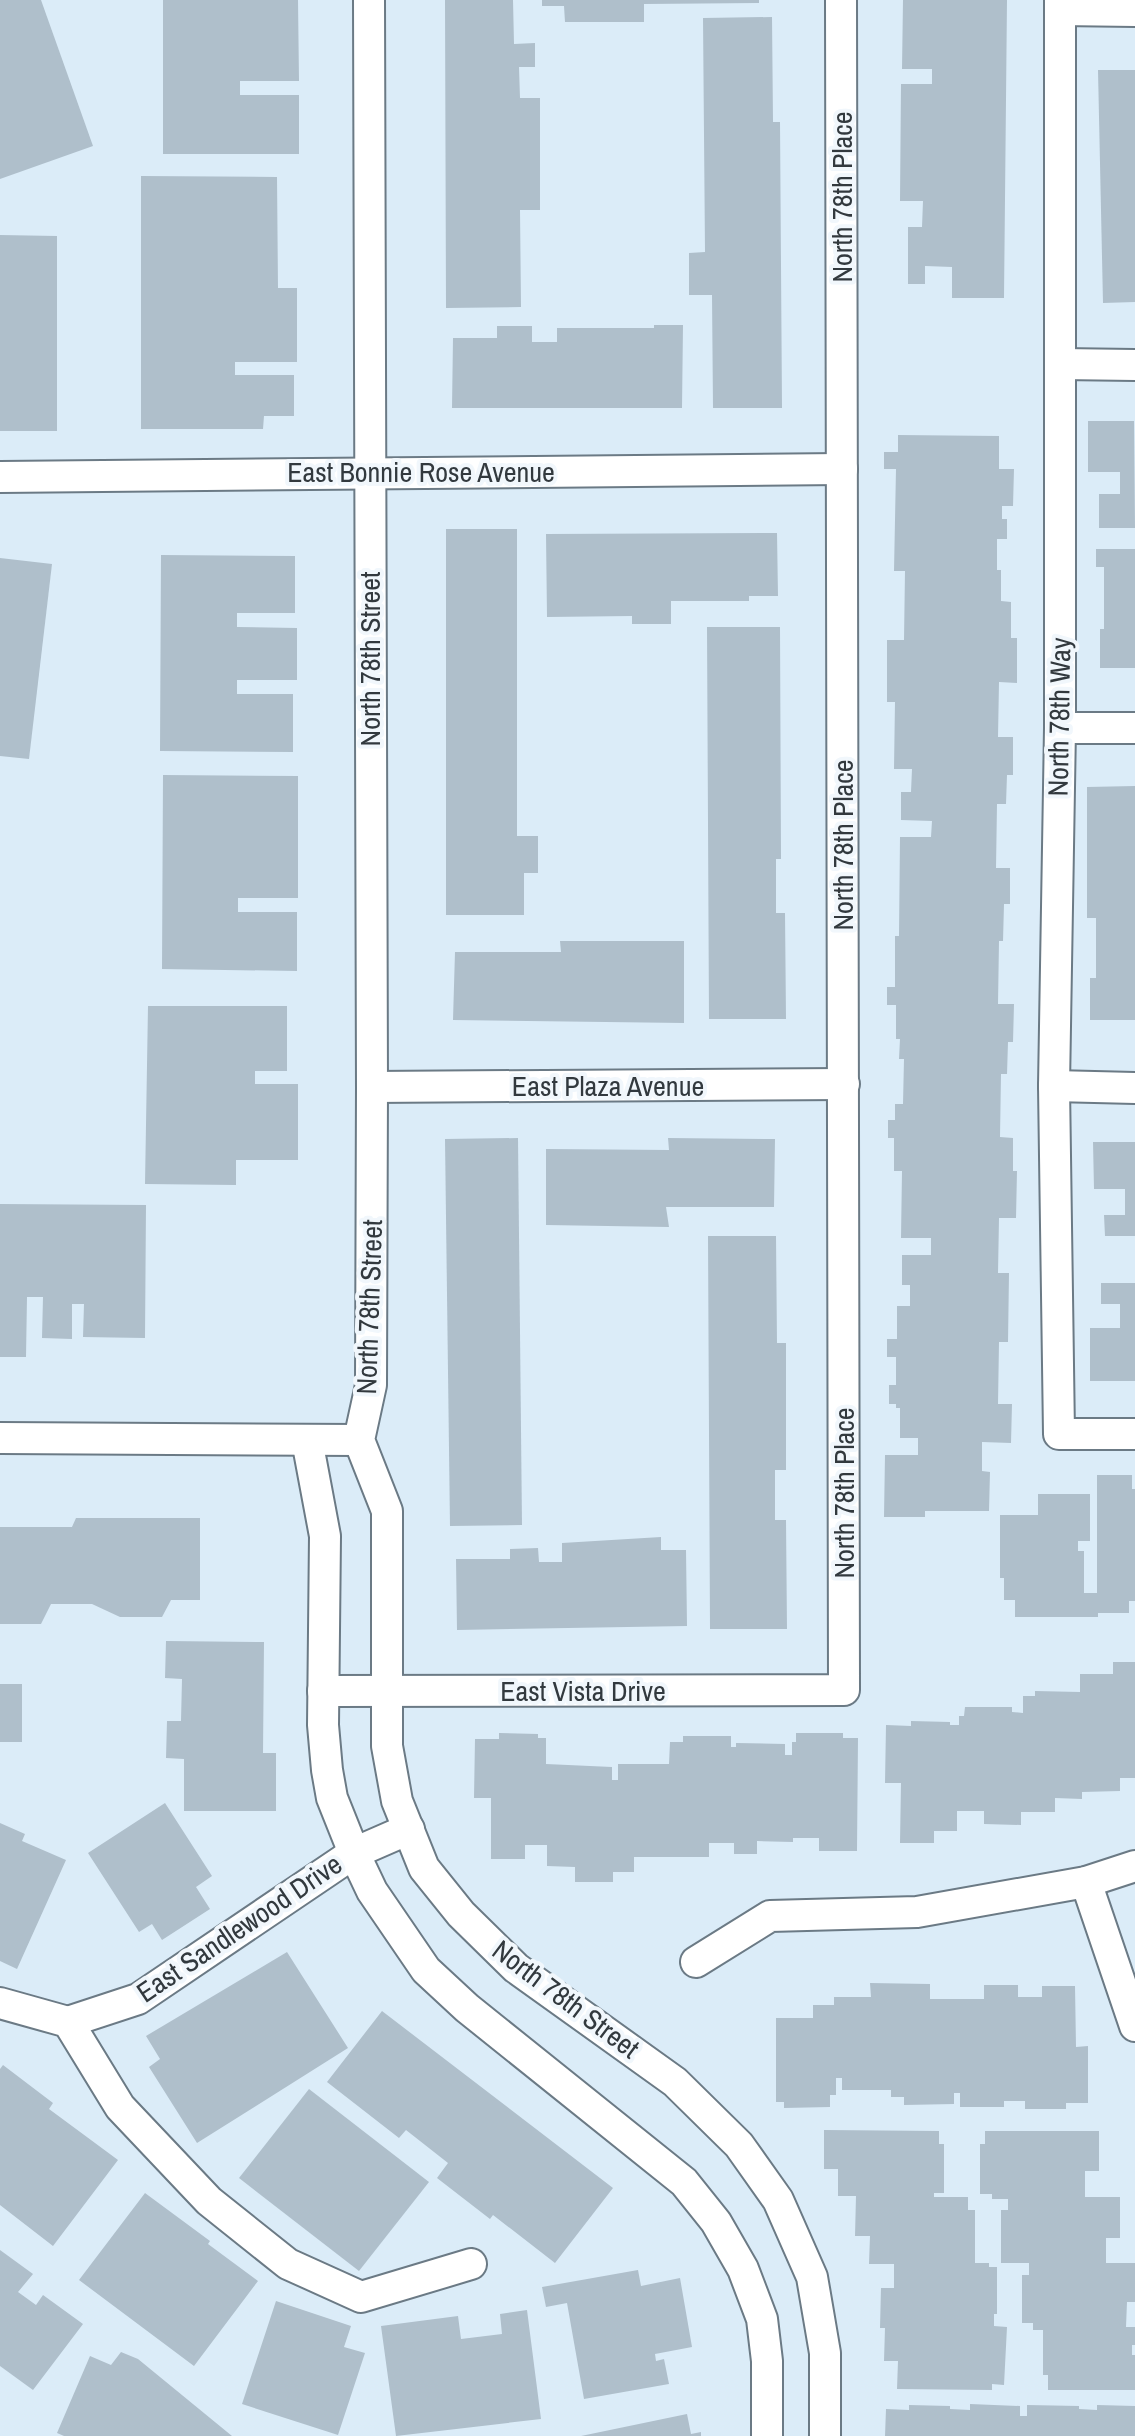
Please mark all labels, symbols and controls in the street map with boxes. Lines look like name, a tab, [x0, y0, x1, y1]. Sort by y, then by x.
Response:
street label: North 78th Place	[823, 111, 861, 283]
street label: East Bonnie Rose Avenue	[287, 453, 555, 491]
street label: North 78th Street	[351, 572, 389, 746]
street label: North 78th Way	[1039, 637, 1079, 797]
street label: North 78th Place	[824, 759, 862, 931]
street label: East Plaza Avenue	[512, 1067, 704, 1105]
street label: North 78th Street	[347, 1219, 391, 1395]
street label: North 78th Place	[825, 1407, 863, 1579]
street label: East Vista Drive	[500, 1672, 666, 1710]
street label: East Sandlewood Drive	[129, 1845, 349, 2011]
street label: North 78th Street	[485, 1931, 647, 2067]

